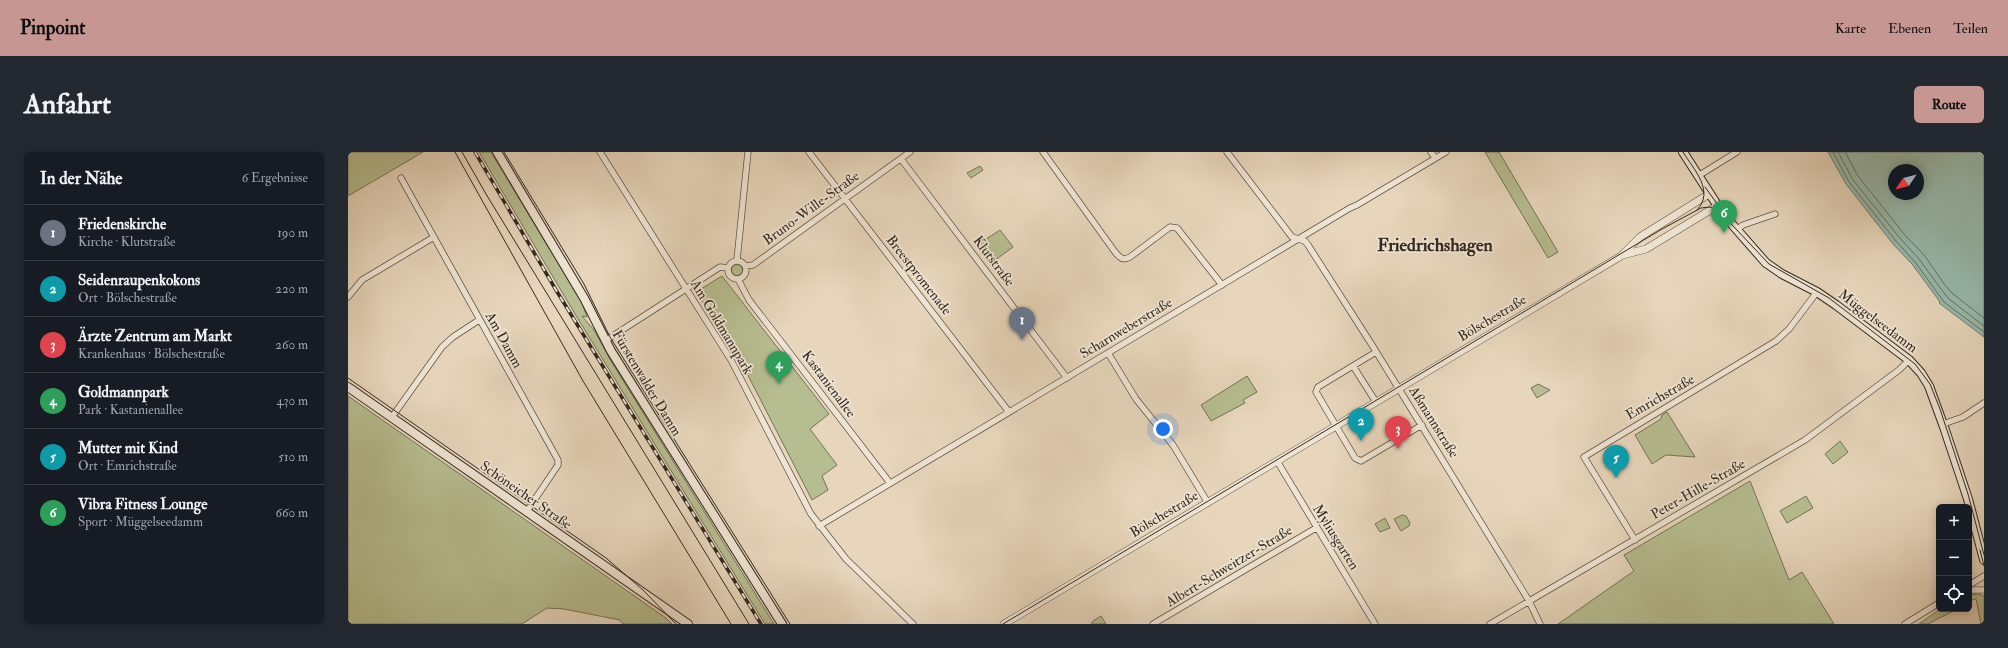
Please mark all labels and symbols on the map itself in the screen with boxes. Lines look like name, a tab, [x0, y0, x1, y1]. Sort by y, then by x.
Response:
north arrow	[1888, 164, 1924, 200]
street label: Bruno-Wille-Straße	[759, 167, 863, 249]
pin: 6	[1711, 200, 1737, 233]
street label: Breestpromenade	[882, 232, 956, 319]
street label: Klutstraße	[970, 232, 1019, 290]
district label: Friedrichshagen	[1377, 234, 1493, 257]
street label: Am Goldmannpark	[686, 276, 757, 378]
street label: Müggelseedamm	[1835, 286, 1921, 356]
street label: Bölschestraße	[1455, 291, 1529, 345]
street label: Scharnweberstraße	[1077, 294, 1175, 362]
pin: 1	[1009, 307, 1035, 340]
street label: Am Damm	[481, 308, 526, 371]
street label: Fürstenwalder Damm	[609, 327, 685, 439]
street label: Kastanienallee	[798, 347, 860, 421]
pin: 4	[766, 351, 792, 384]
street label: Emrichstraße	[1623, 370, 1698, 423]
street label: Aßmannstraße	[1405, 382, 1463, 461]
pin: 2	[1348, 408, 1374, 441]
pin: 3	[1385, 416, 1411, 449]
your location	[1153, 419, 1173, 439]
pin: 5	[1603, 445, 1629, 478]
street label: Peter-Hille-Straße	[1648, 455, 1748, 523]
street label: Schöneicher Straße	[477, 457, 575, 533]
street label: Bölschestraße	[1127, 487, 1201, 541]
street label: Myliusgarten	[1308, 501, 1363, 573]
street label: Albert-Schweitzer-Straße	[1162, 521, 1295, 611]

